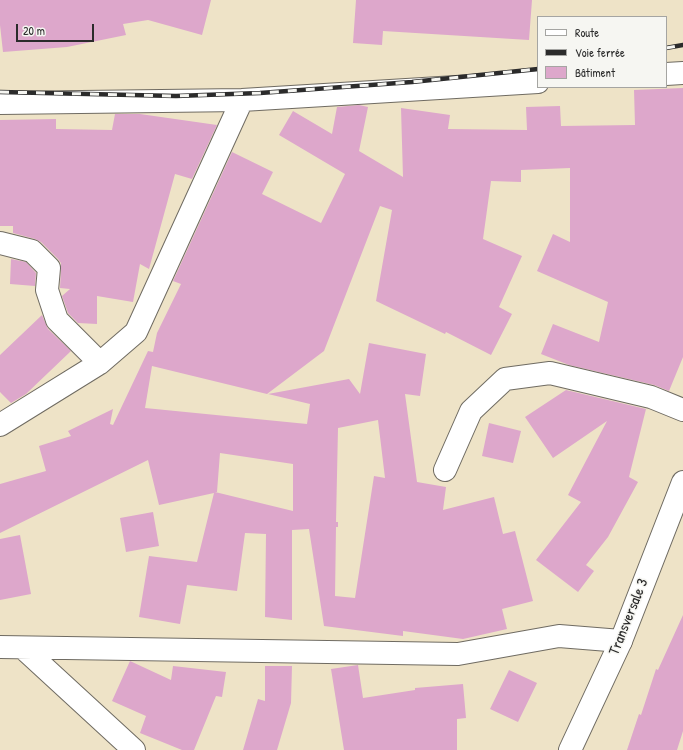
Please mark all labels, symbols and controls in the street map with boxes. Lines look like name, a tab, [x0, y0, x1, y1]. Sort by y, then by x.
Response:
scale bar	[18, 16, 96, 42]
legend	[537, 16, 667, 88]
text: 20 m	[23, 22, 45, 39]
text: Route	[575, 24, 599, 41]
text: Voie ferrée	[575, 44, 625, 61]
text: Bâtiment	[575, 64, 615, 81]
street label: Transversale 3	[606, 576, 652, 658]

